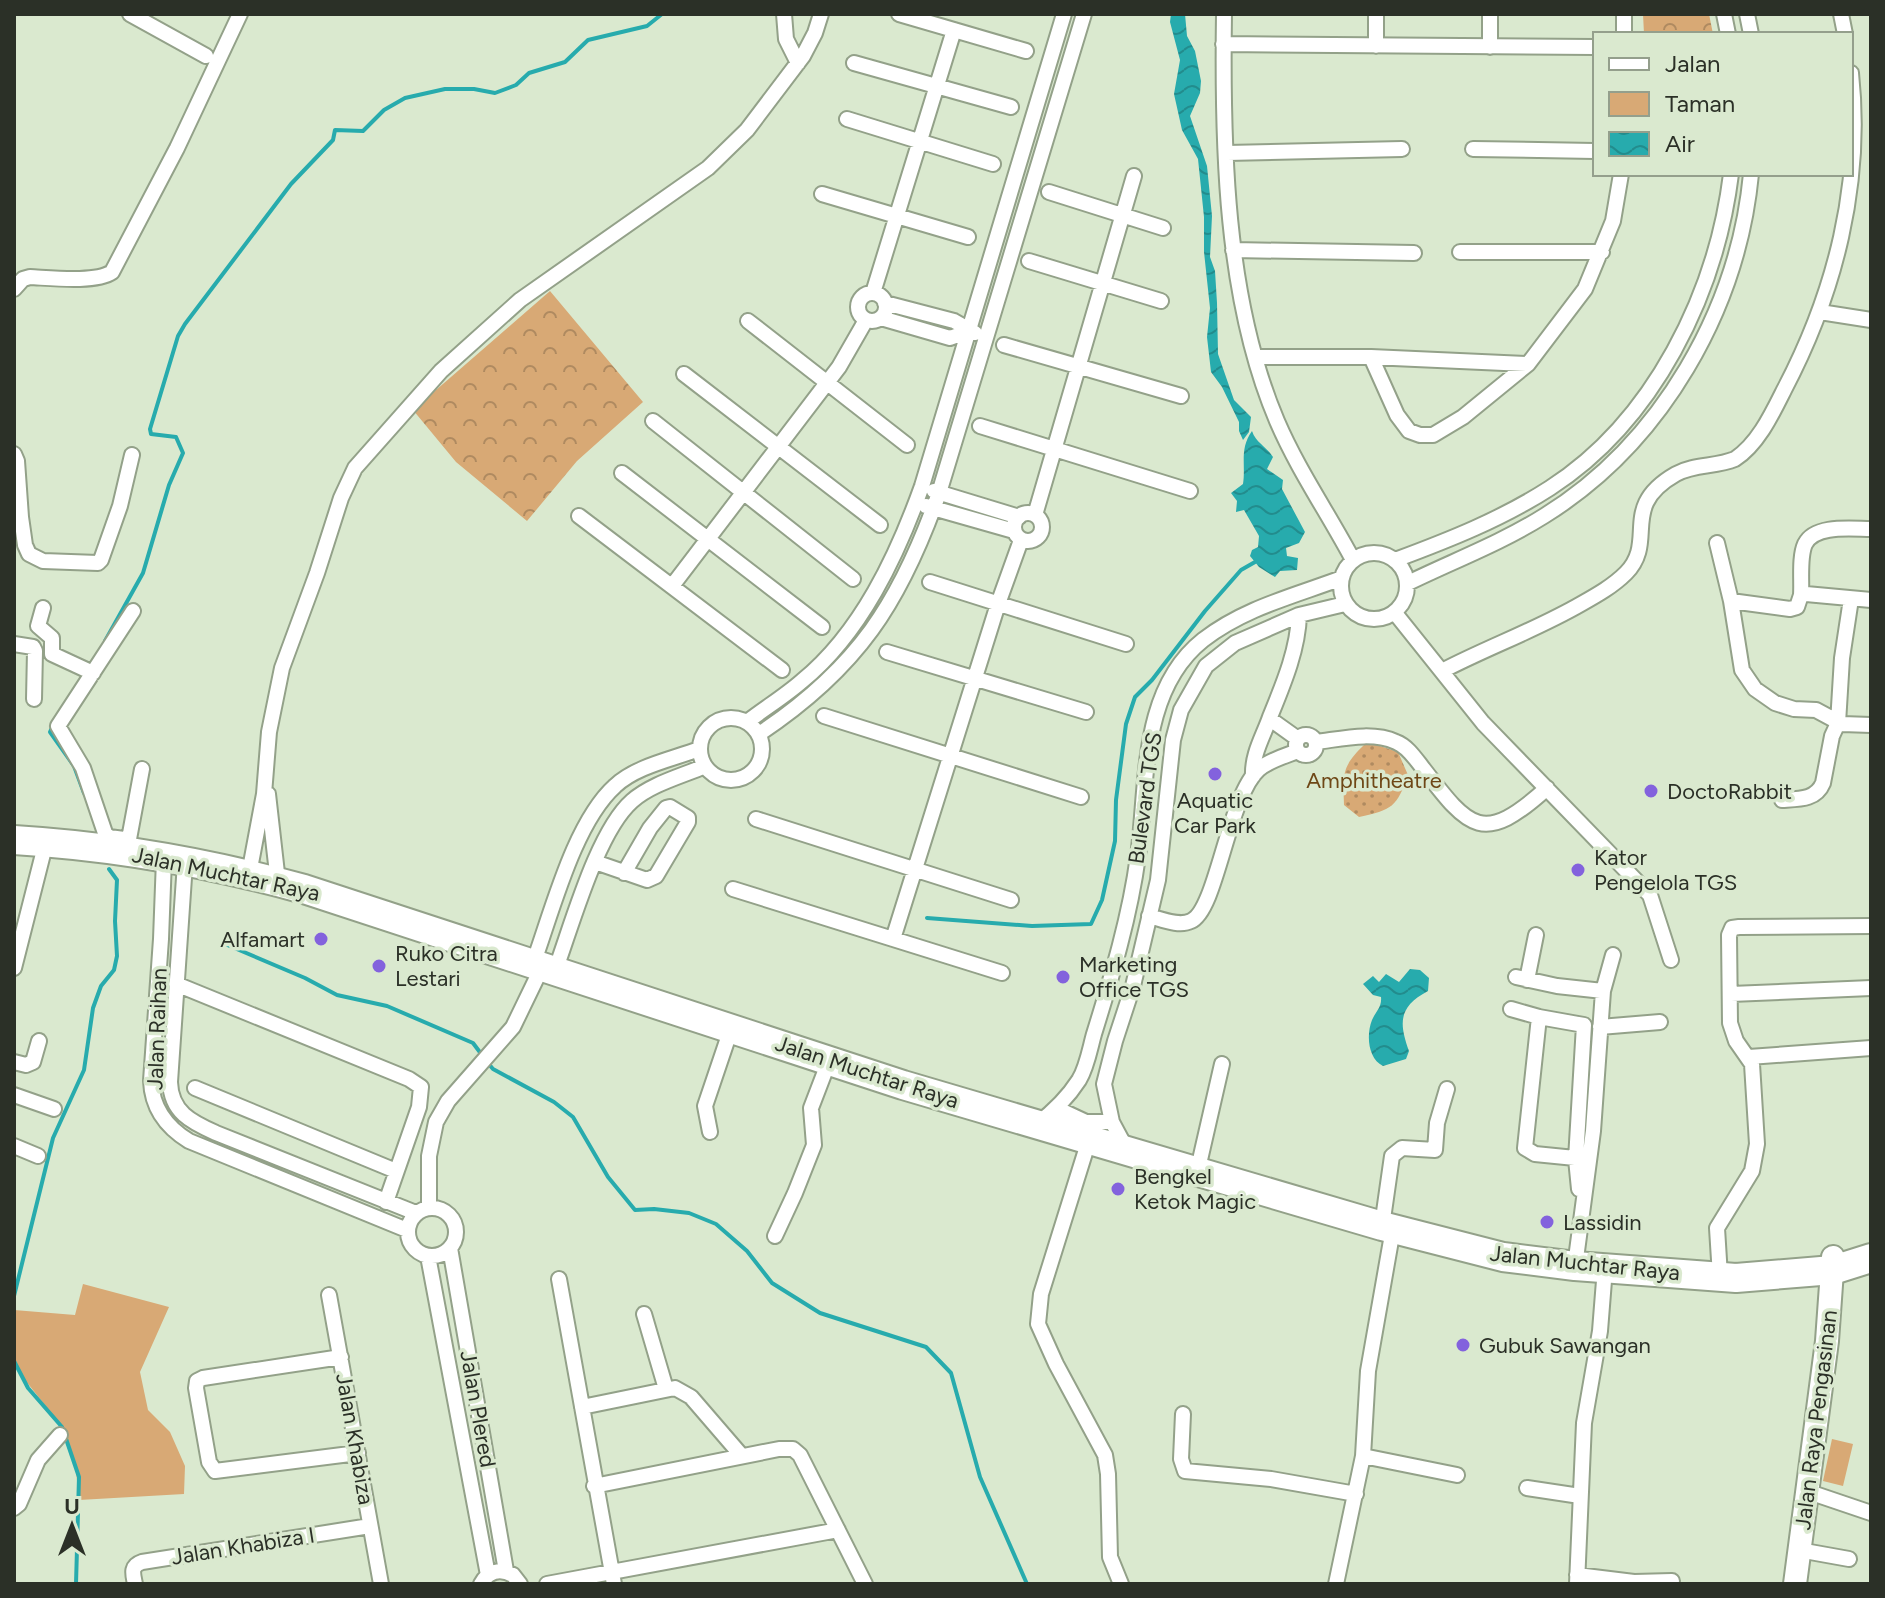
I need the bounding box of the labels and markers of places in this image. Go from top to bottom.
marker: Aquatic Car Park [1206,765,1224,783]
place label: DoctoRabbit [1667,778,1792,805]
marker: DoctoRabbit [1642,782,1660,800]
place label: Aquatic Car Park [1174,787,1256,839]
place label: Kator Pengelola TGS [1594,844,1737,896]
marker: Kator Pengelola TGS [1569,861,1587,879]
place label: Alfamart [220,926,305,953]
marker: Alfamart [312,930,330,948]
place label: Ruko Citra Lestari [395,940,498,992]
place label: Marketing Office TGS [1079,951,1189,1003]
marker: Ruko Citra Lestari [370,957,388,975]
marker: Marketing Office TGS [1054,968,1072,986]
place label: Bengkel Ketok Magic [1134,1163,1256,1215]
marker: Bengkel Ketok Magic [1109,1180,1127,1198]
place label: Lassidin [1563,1209,1642,1236]
marker: Lassidin [1538,1213,1556,1231]
place label: Gubuk Sawangan [1479,1332,1651,1359]
marker: Gubuk Sawangan [1454,1336,1472,1354]

